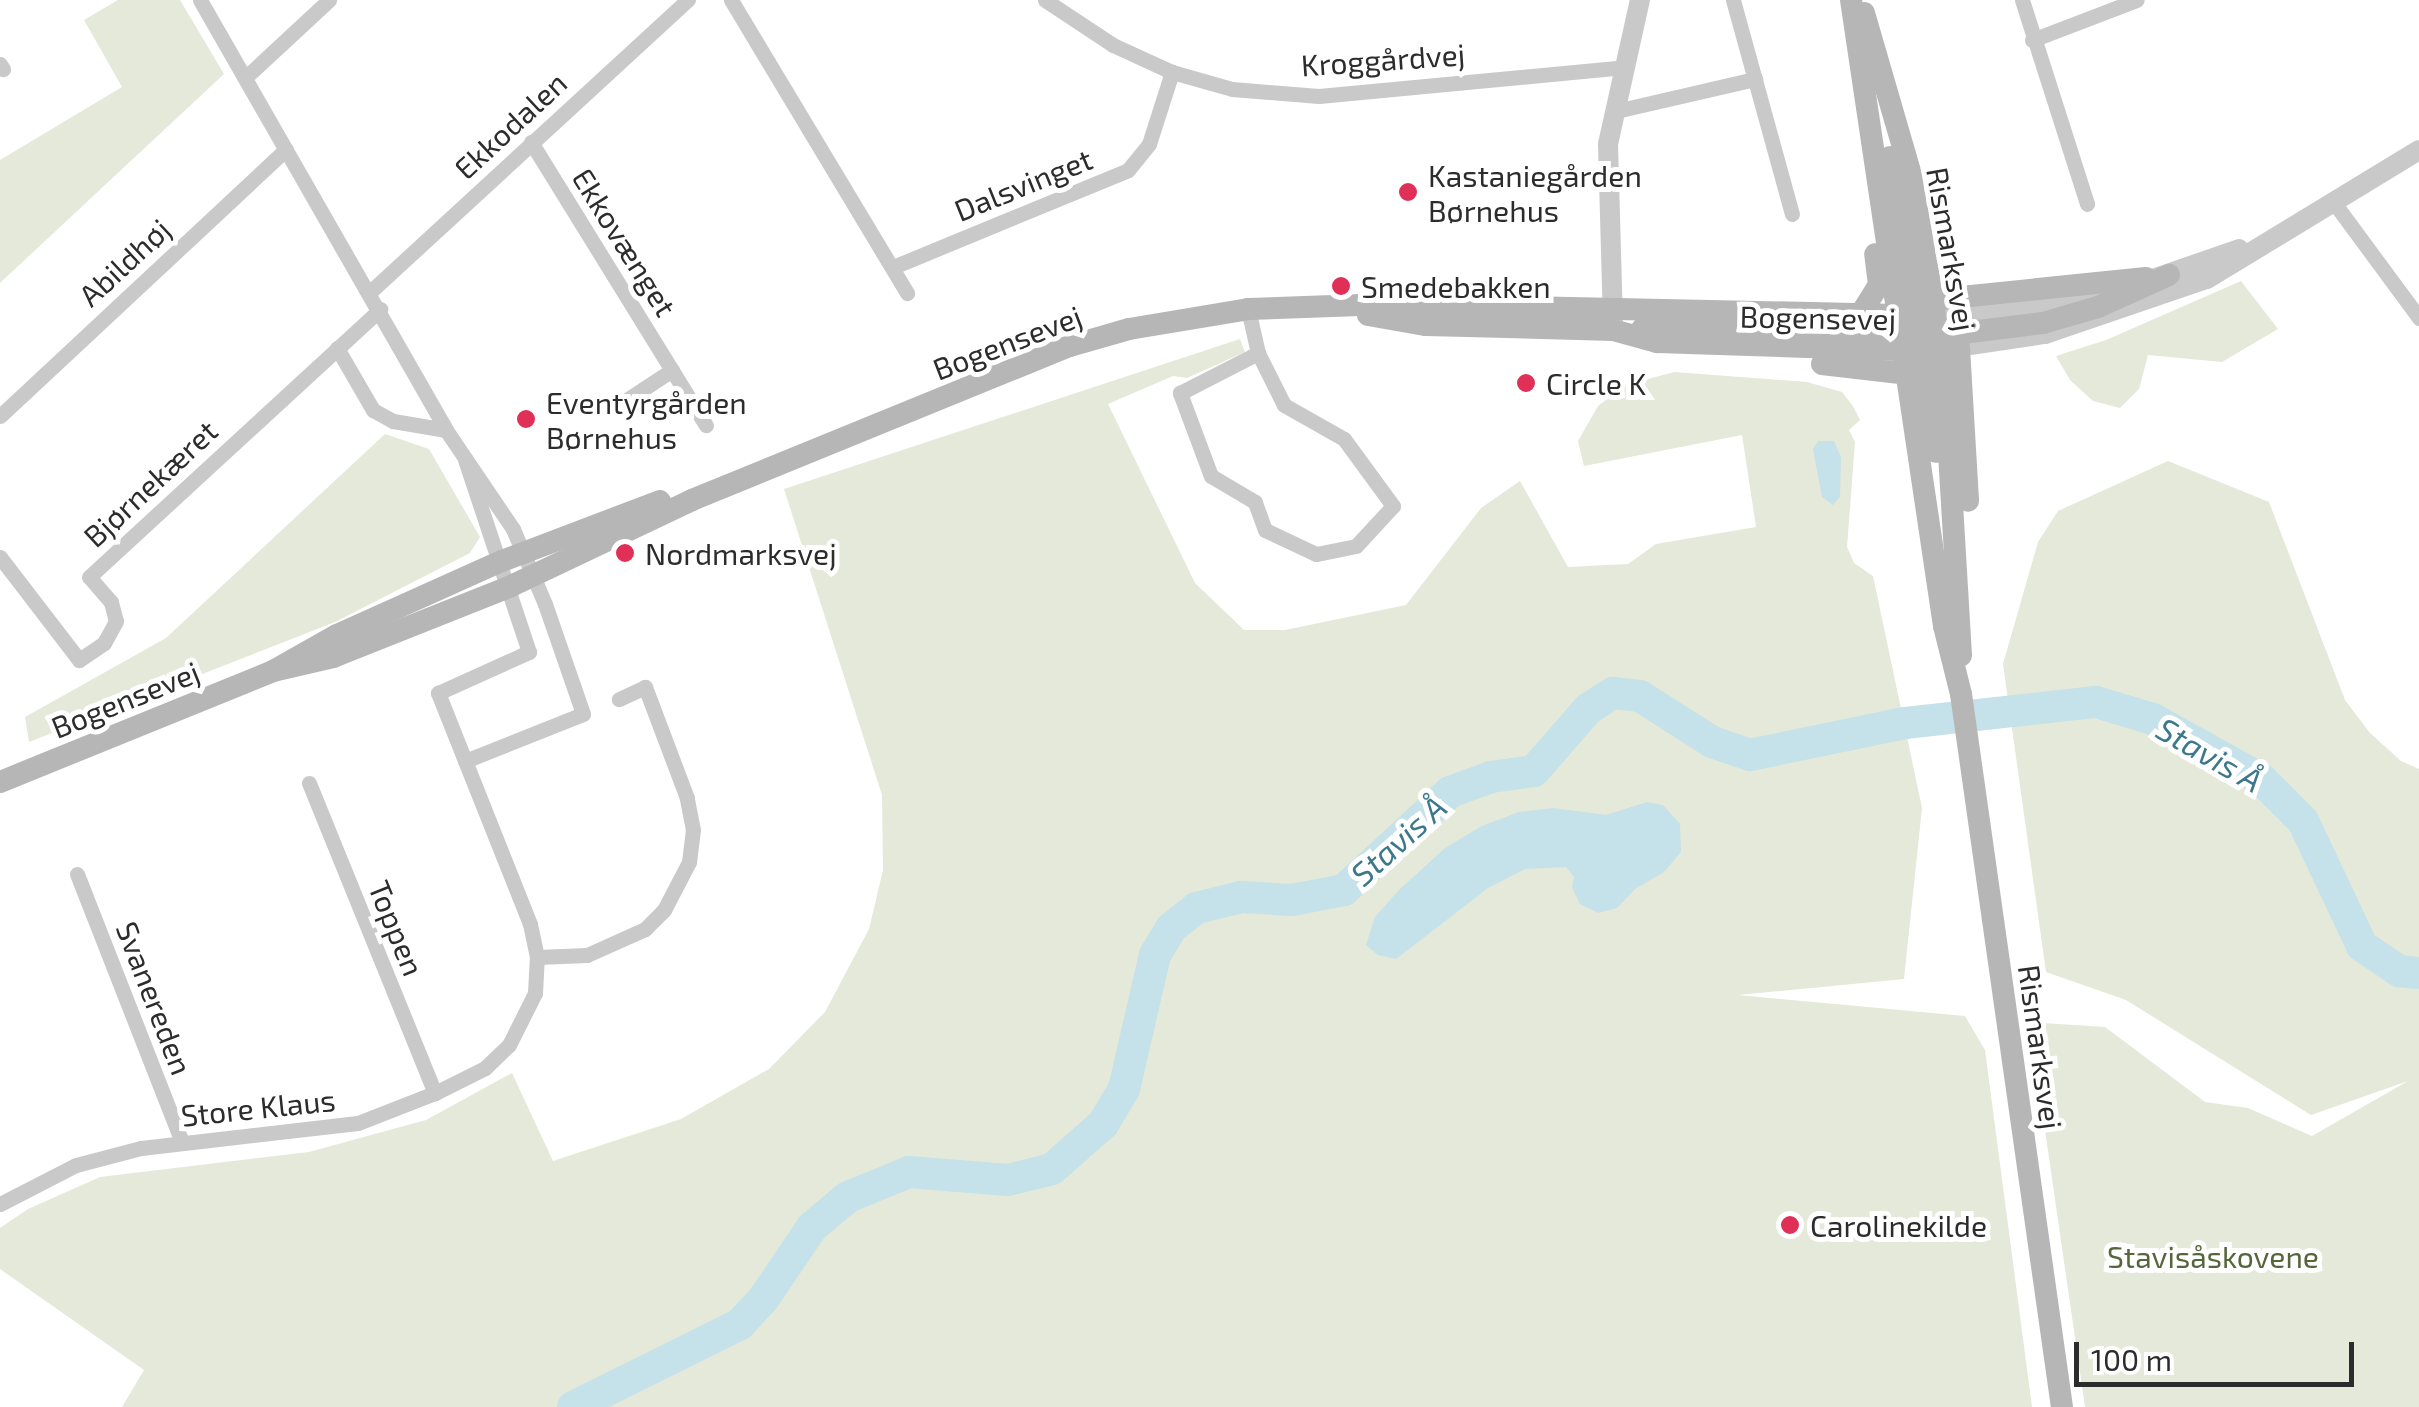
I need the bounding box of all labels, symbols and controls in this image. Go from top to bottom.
street label: Kroggårdvej [1300,35,1466,83]
street label: Ekkodalen [447,64,573,186]
street label: Dalsvinget [949,140,1097,228]
place label: Kastaniegården Børnehus [1428,157,1642,228]
street label: Ekkovænget [565,162,685,322]
street label: Rismarksvej [1920,164,1984,334]
marker: Kastaniegården Børnehus [1397,181,1419,203]
street label: Abildhøj [71,211,177,313]
place label: Smedebakken [1361,268,1551,304]
marker: Smedebakken [1330,275,1352,297]
street label: Bogensevej [928,297,1086,387]
street label: Bogensevej [1740,298,1896,336]
place label: Circle K [1546,365,1646,401]
marker: Circle K [1515,372,1537,394]
place label: Eventyrgården Børnehus [546,384,747,454]
marker: Eventyrgården Børnehus [515,408,537,430]
street label: Bjørnekæret [76,412,224,554]
place label: Nordmarksvej [645,535,837,571]
marker: Nordmarksvej [614,542,636,564]
street label: Bogensevej [46,653,204,745]
water label: Stavis Å [2150,708,2270,800]
water label: Stavis Å [1342,787,1454,893]
street label: Toppen [362,875,432,981]
street label: Svanereden [109,916,201,1080]
street label: Rismarksvej [2012,962,2070,1132]
street label: Store Klaus [179,1081,337,1133]
place label: Carolinekilde [1810,1207,1987,1243]
marker: Carolinekilde [1779,1214,1801,1236]
park label: Stavisåskovene [2107,1238,2319,1274]
scale bar [2079,1322,2359,1384]
text: 100 m [2091,1341,2172,1377]

